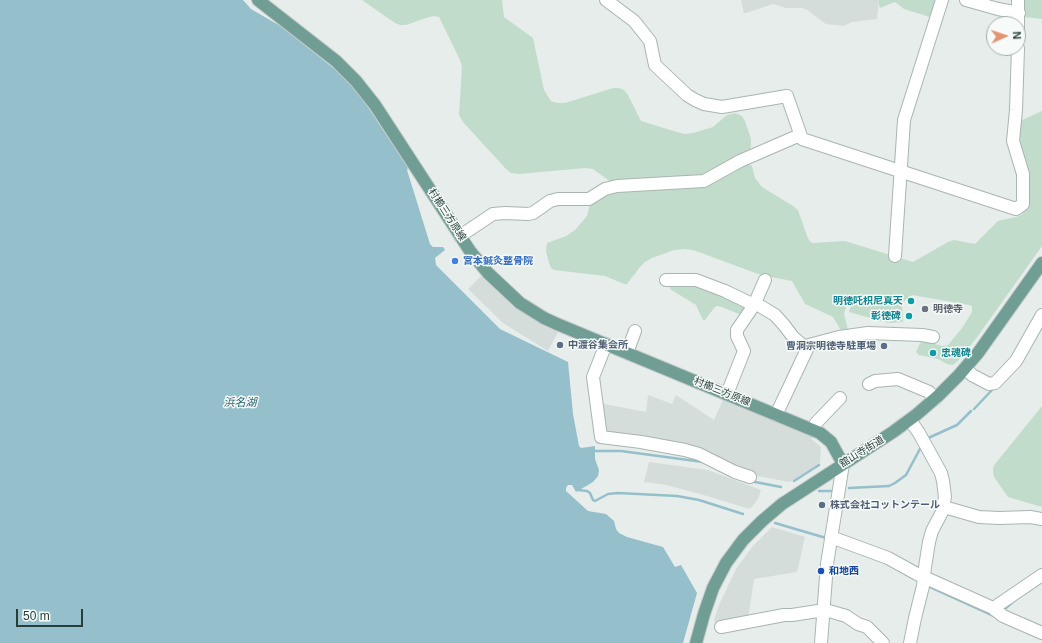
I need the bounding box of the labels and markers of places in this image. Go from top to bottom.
place label: 宮本鍼灸整骨院 [463,255,533,267]
marker: 宮本鍼灸整骨院 [450,256,460,266]
place label: 明徳吒枳尼真天 [833,295,903,307]
marker: 明徳吒枳尼真天 [906,296,916,306]
place label: 明徳寺 [933,303,963,315]
marker: 明徳寺 [920,304,930,314]
place label: 彰徳碑 [871,310,901,322]
marker: 彰徳碑 [904,311,914,321]
place label: 中渡谷集会所 [568,339,628,351]
marker: 中渡谷集会所 [555,340,565,350]
place label: 曹洞宗明徳寺駐車場 [786,340,876,352]
marker: 曹洞宗明徳寺駐車場 [879,341,889,351]
place label: 忠魂碑 [941,347,971,359]
marker: 忠魂碑 [928,348,938,358]
place label: 株式会社コットンテール [830,499,940,511]
marker: 株式会社コットンテール [817,500,827,510]
place label: 和地西 [829,565,859,577]
marker: 和地西 [816,566,826,576]

